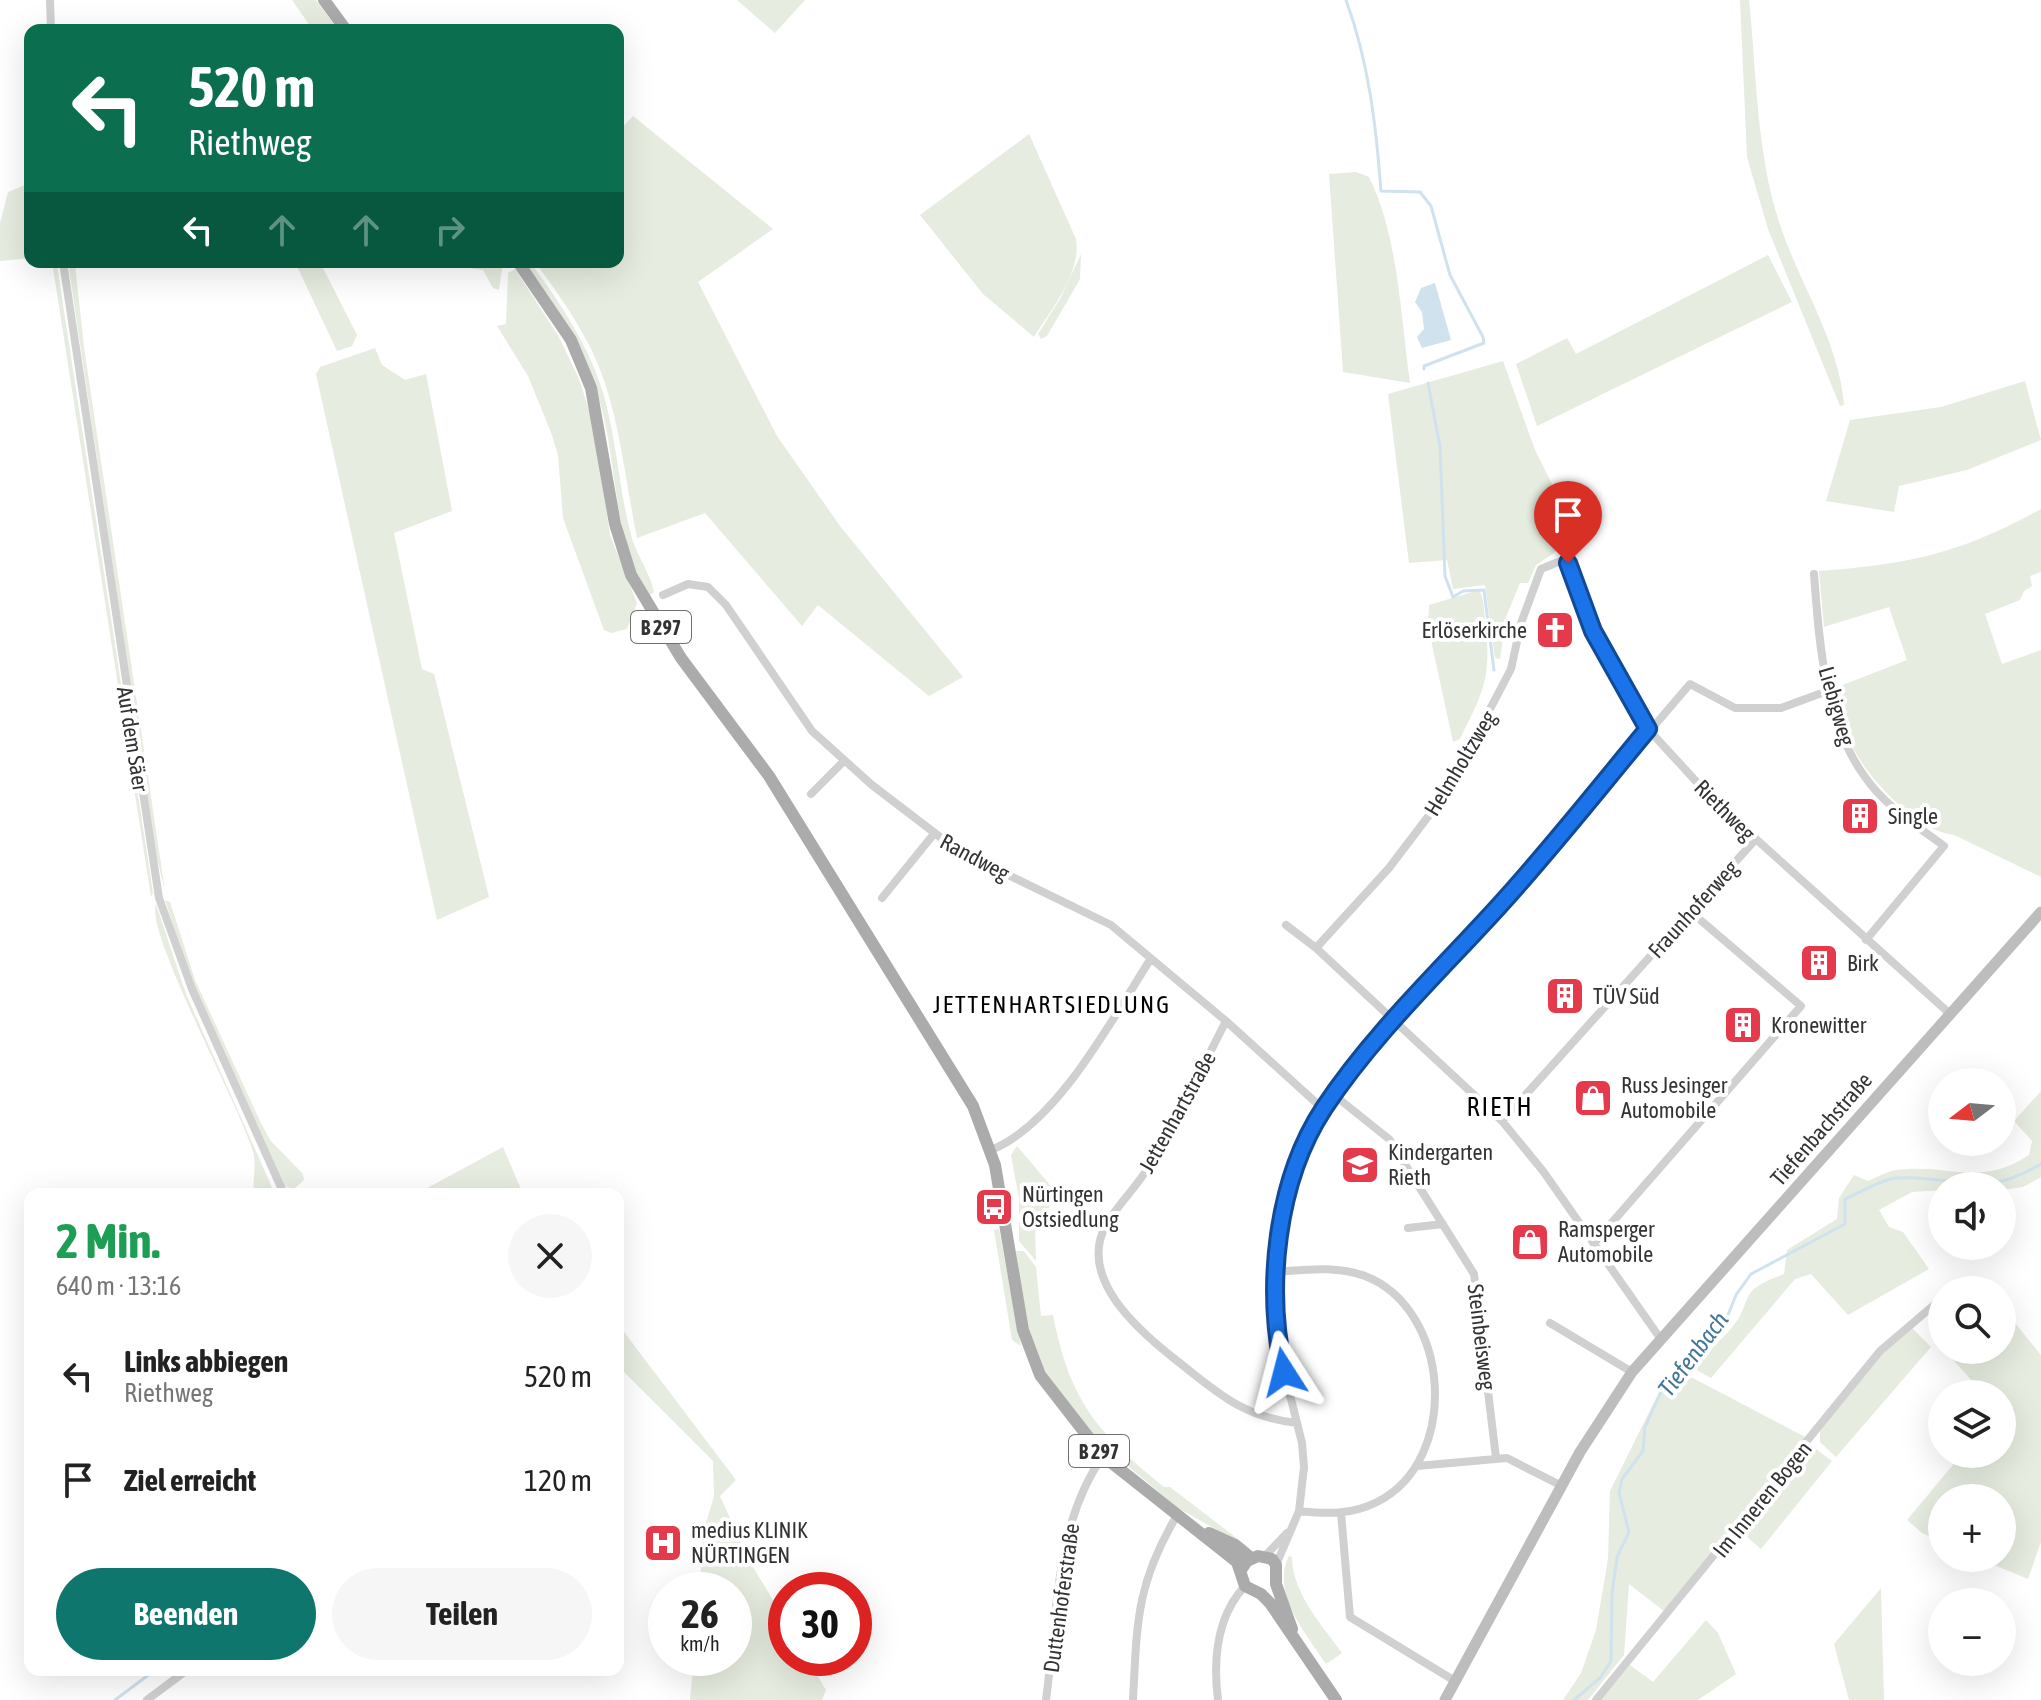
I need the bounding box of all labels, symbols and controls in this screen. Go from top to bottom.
text: 520 m [188,55,315,119]
icon: left [56,56,160,160]
text: Riethweg [188,121,311,163]
icon: left [176,208,220,252]
icon: ahead [260,208,304,252]
icon: ahead [344,208,388,252]
icon: right [428,208,472,252]
pin [1534,481,1602,563]
icon: arrive [1546,493,1590,537]
church icon: Erlöserkirche [1534,609,1576,651]
road number: B 297 [631,611,691,643]
place label: Erlöserkirche [1422,617,1527,643]
street label: Liebigweg [1813,664,1861,749]
street label: Auf dem Säer [112,685,154,794]
street label: Helmholtzweg [1418,705,1502,820]
street label: Riethweg [1689,774,1761,846]
building icon: Single [1839,795,1881,837]
place label: Single [1888,803,1938,829]
street label: Randweg [936,828,1015,886]
street label: Fraunhoferweg [1643,855,1744,963]
building icon: Birk [1798,942,1840,984]
place label: Birk [1847,950,1879,976]
building icon: TÜV Süd [1544,975,1586,1017]
place label: TÜV Süd [1593,983,1660,1009]
district label: JETTENHARTSIEDLUNG [933,991,1171,1018]
building icon: Kronewitter [1722,1004,1764,1046]
place label: Kronewitter [1771,1012,1867,1038]
street label: Jettenhartstraße [1133,1047,1221,1177]
street label: Tiefenbachstraße [1765,1067,1877,1191]
north arrow [1928,1068,2016,1156]
map controls [1928,1068,2016,1676]
place label: Russ Jesinger Automobile [1621,1072,1728,1123]
shop icon: Russ Jesinger Automobile [1572,1077,1614,1119]
district label: RIETH [1466,1092,1534,1122]
place label: Kindergarten Rieth [1388,1139,1493,1190]
school or university icon: Kindergarten Rieth [1339,1144,1381,1186]
button: sound [1928,1172,2016,1260]
place label: Nürtingen Ostsiedlung [1022,1181,1119,1232]
bus stop icon: Nürtingen Ostsiedlung [973,1186,1015,1228]
text: 2 Min. [56,1213,160,1268]
button: close [508,1214,592,1298]
place label: Ramsperger Automobile [1558,1216,1655,1267]
shop icon: Ramsperger Automobile [1509,1221,1551,1263]
text: 640 m · 13:16 [56,1271,181,1301]
button: search [1928,1276,2016,1364]
street label: Steinbeisweg [1463,1282,1501,1392]
water label: Tiefenbach [1653,1306,1734,1402]
position arrow [1242,1330,1326,1414]
text: Links abbiegen [124,1344,288,1378]
icon: left [56,1354,100,1398]
text: 520 m [524,1359,592,1393]
text: Riethweg [124,1378,213,1408]
button: layers [1928,1380,2016,1468]
road number: B 297 [1069,1435,1129,1467]
street label: Im Inneren Bogen [1707,1436,1817,1562]
icon: arrive [56,1458,100,1502]
text: Ziel erreicht [124,1463,256,1497]
text: 120 m [524,1463,592,1497]
button: + [1928,1484,2016,1572]
place label: medius KLINIK NÜRTINGEN [691,1517,808,1568]
hospital icon: medius KLINIK NÜRTINGEN [642,1522,684,1564]
street label: Duttenhoferstraße [1038,1522,1084,1674]
button: Beenden [56,1568,316,1660]
button: Teilen [332,1568,592,1660]
speed limit sign: 30 [768,1572,872,1676]
button: − [1928,1588,2016,1676]
text: 26 [681,1591,719,1636]
text: km/h [680,1632,720,1655]

